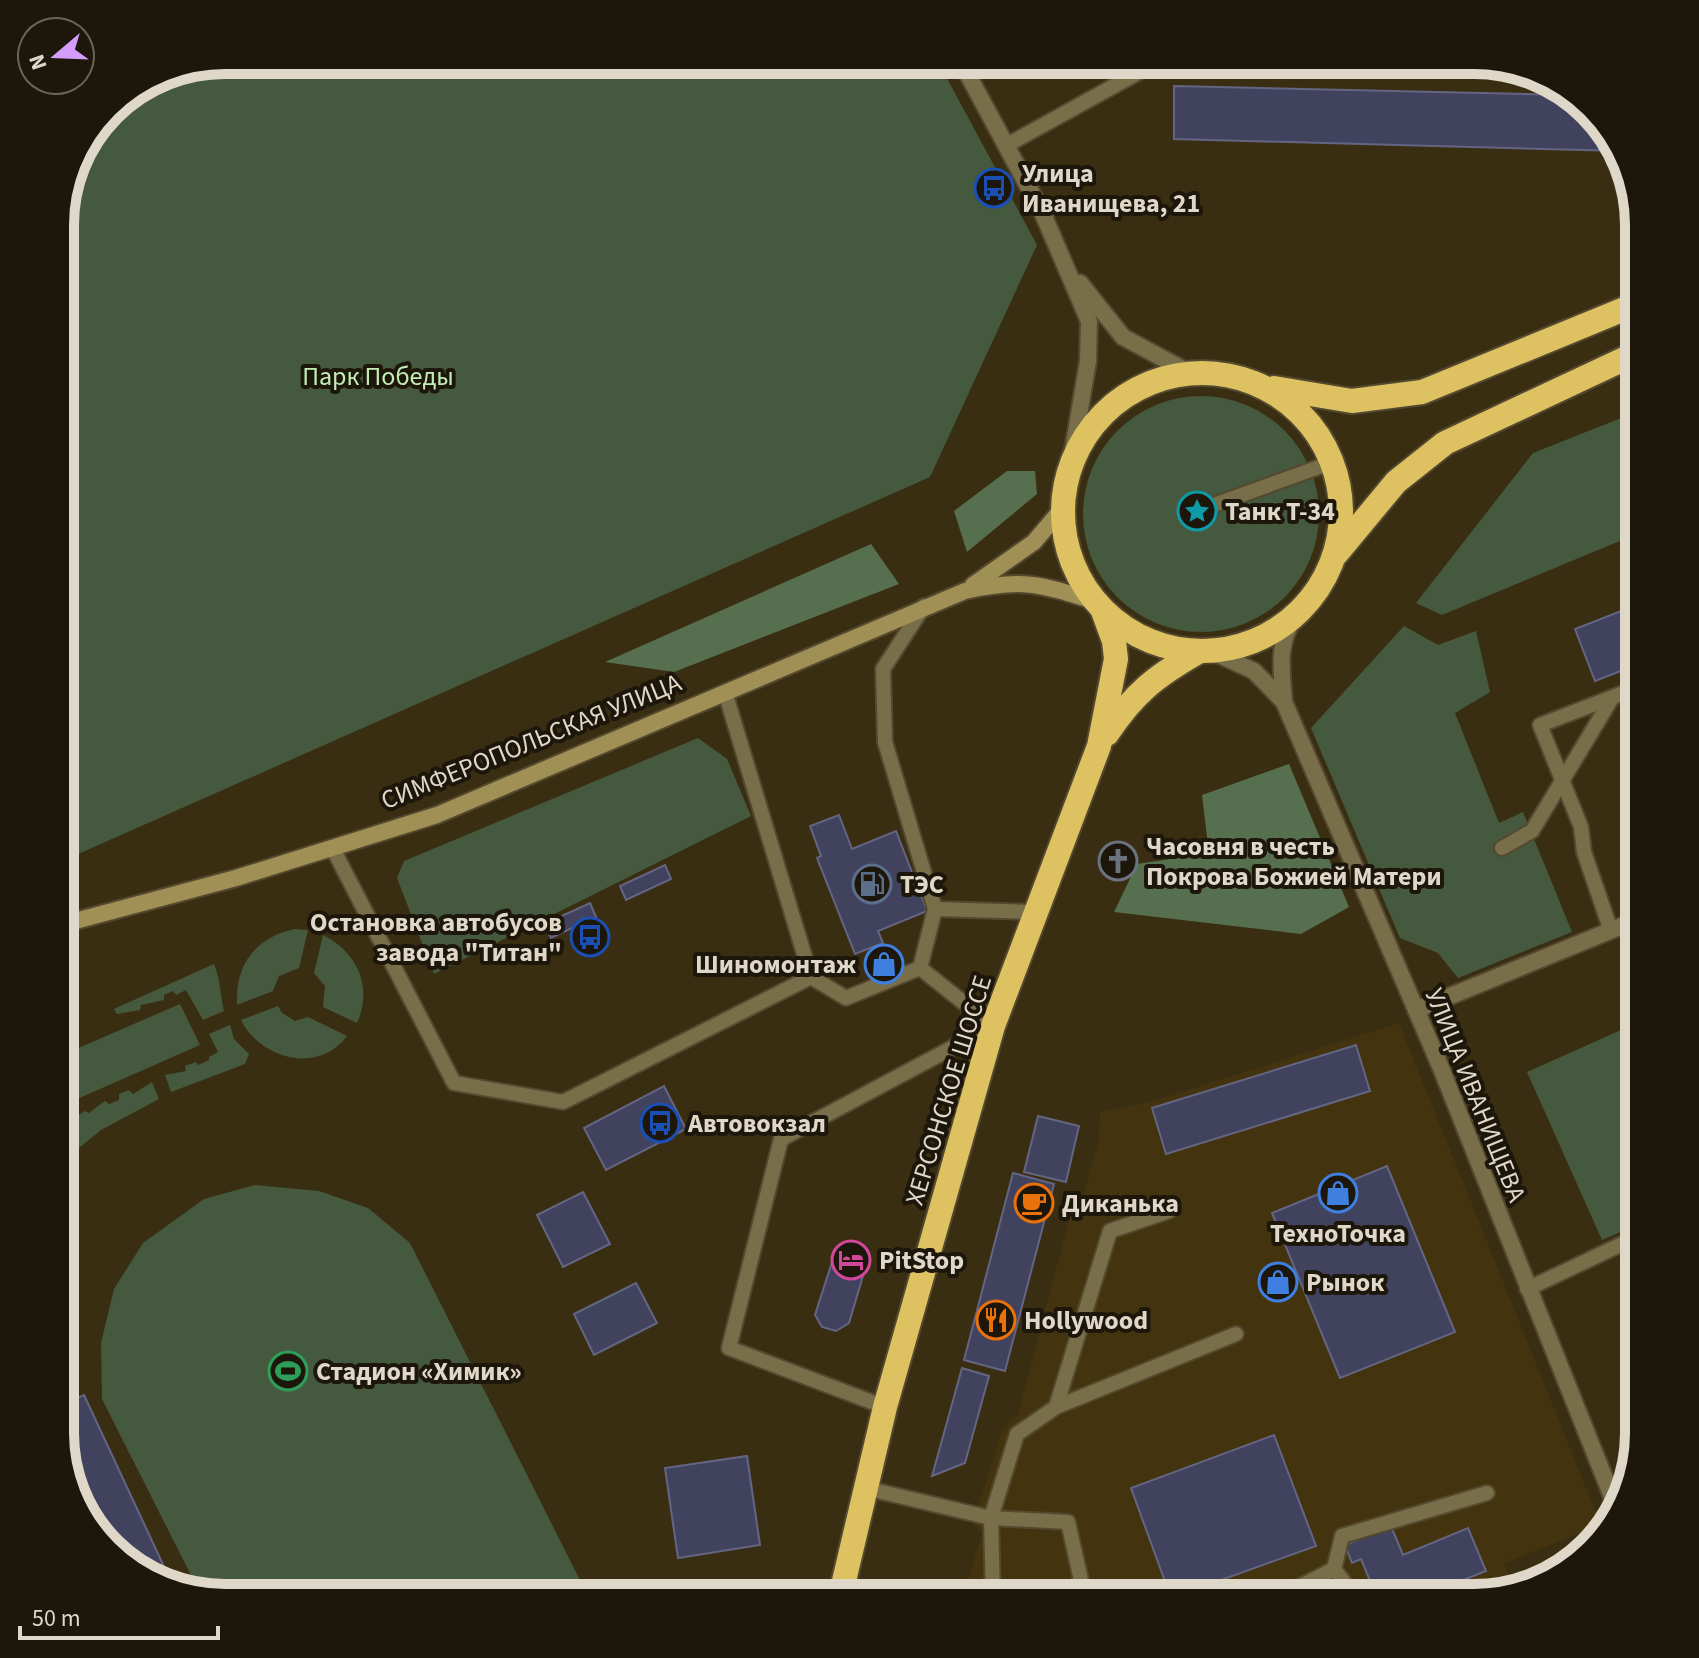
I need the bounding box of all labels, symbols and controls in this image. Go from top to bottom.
north arrow [16,16,96,96]
text: N [21,50,56,74]
place label: Улица Иванищева, 21 [1022,155,1200,222]
bus stop icon: Улица Иванищева, 21 [973,167,1015,209]
park label: Парк Победы [302,358,454,395]
place icon: Танк Т-34 [1176,490,1218,532]
place label: Танк Т-34 [1225,493,1335,530]
street label: СИМФЕРОПОЛЬСКАЯ УЛИЦА [375,664,688,819]
place label: Часовня в честь Покрова Божией Матери [1146,828,1442,895]
church icon: Часовня в честь Покрова Божией Матери [1097,840,1139,882]
fuel station icon: ТЭС [851,863,893,905]
place label: ТЭС [900,866,944,903]
place label: Остановка автобусов завода "Титан" [310,904,562,971]
bus stop icon: Остановка автобусов завода "Титан" [569,916,611,958]
shop icon: Шиномонтаж [863,943,905,985]
place label: Шиномонтаж [695,946,856,983]
street label: ХЕРСОНСКОЕ ШОССЕ [896,971,1001,1210]
street label: УЛИЦА ИВАНИЩЕВА [1416,983,1536,1208]
bus stop icon: Автовокзал [639,1102,681,1144]
place label: Автовокзал [687,1105,826,1142]
shop icon: ТехноТочка [1317,1172,1359,1214]
cafe icon: Диканька [1013,1182,1055,1224]
place label: Диканька [1062,1185,1179,1222]
place label: ТехноТочка [1270,1215,1406,1252]
hotel icon: PitStop [830,1239,872,1281]
place label: PitStop [879,1242,964,1279]
shop icon: Рынок [1257,1261,1299,1303]
place label: Рынок [1306,1264,1385,1301]
restaurant icon: Hollywood [975,1299,1017,1341]
place label: Hollywood [1024,1302,1148,1339]
sports icon: Стадион «Химик» [267,1350,309,1392]
place label: Стадион «Химик» [316,1353,522,1390]
scale bar [20,1590,218,1640]
text: 50 m [32,1601,81,1636]

